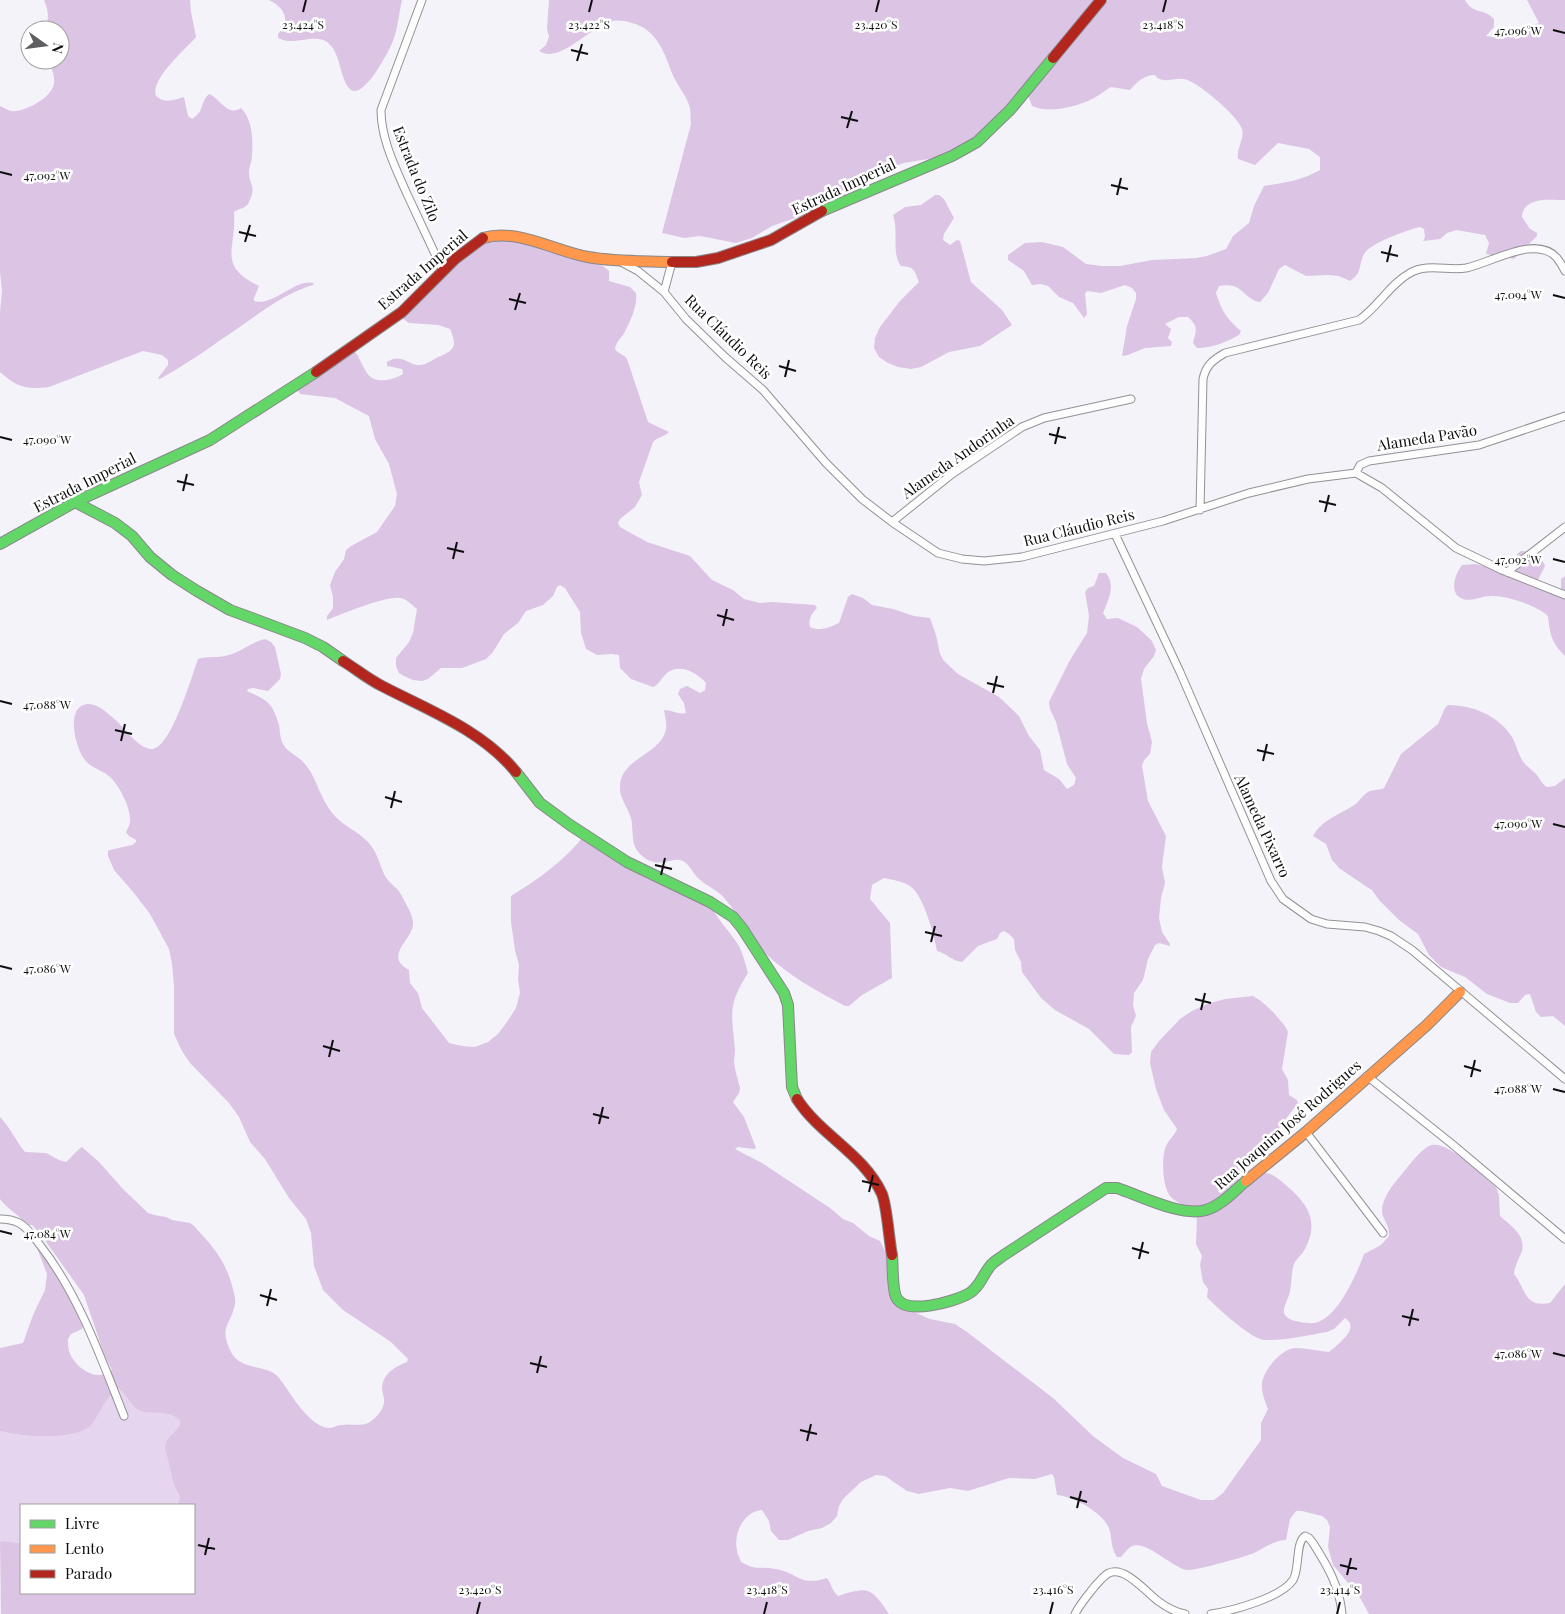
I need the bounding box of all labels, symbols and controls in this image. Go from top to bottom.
text: 23.424°S [282,16,324,32]
text: 23.422°S [568,16,610,32]
text: 23.420°S [854,16,898,32]
text: 23.418°S [1142,16,1184,32]
north arrow [20,20,70,70]
text: 47.096°W [1494,22,1542,38]
text: N [48,41,69,55]
street label: Estrada do Zilo [389,123,445,224]
street label: Estrada Imperial [788,153,899,219]
text: 47.092°W [24,167,71,183]
street label: Estrada Imperial [373,225,471,314]
text: 47.094°W [1495,286,1542,302]
street label: Rua Cláudio Reis [681,290,777,383]
street label: Alameda Andorinha [896,410,1018,503]
street label: Alameda Pavão [1374,419,1478,455]
text: 47.090°W [23,431,71,447]
street label: Estrada Imperial [30,448,139,517]
street label: Rua Cláudio Reis [1021,504,1136,550]
text: 47.092°W [1495,551,1542,567]
text: 47.088°W [23,696,71,712]
street label: Alameda Pixarro [1230,770,1296,880]
text: 47.090°W [1494,815,1542,831]
text: 47.086°W [23,960,71,976]
street label: Rua Joaquim José Rodrigues [1210,1055,1365,1193]
text: 47.088°W [1494,1080,1542,1096]
text: 47.084°W [23,1225,71,1241]
text: 47.086°W [1494,1345,1542,1361]
legend [20,1504,195,1594]
text: Livre [65,1513,100,1533]
text: Lento [65,1538,104,1558]
text: Parado [65,1563,112,1583]
text: 23.420°S [458,1581,502,1597]
text: 23.418°S [746,1581,788,1597]
text: 23.416°S [1032,1581,1074,1597]
text: 23.414°S [1320,1581,1360,1597]

